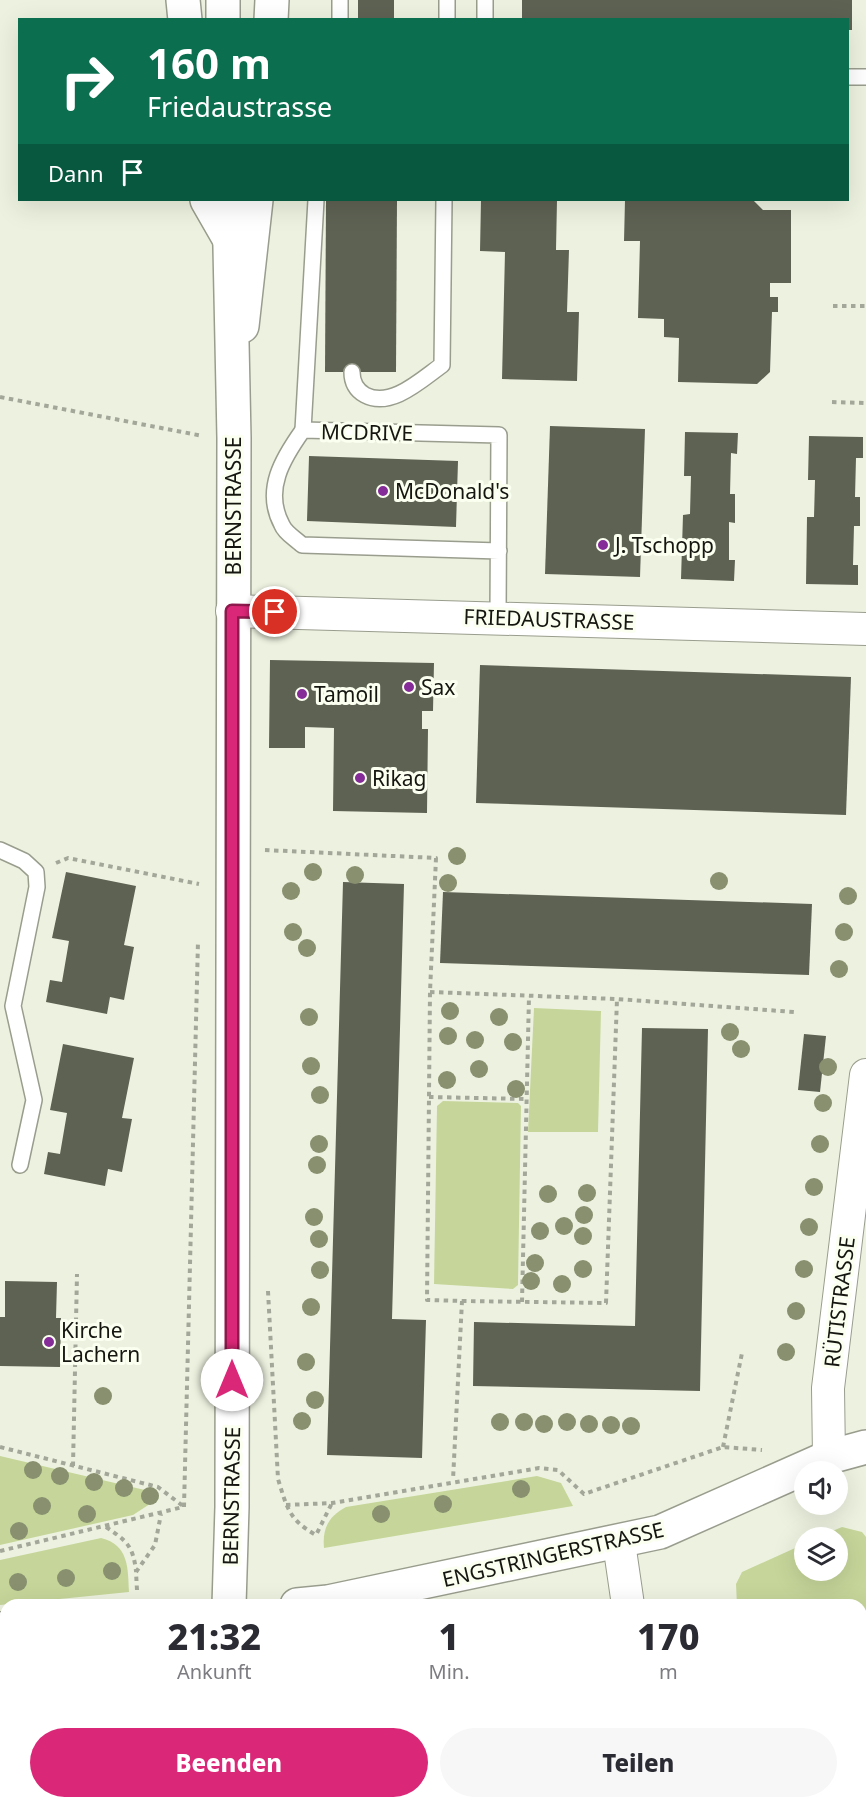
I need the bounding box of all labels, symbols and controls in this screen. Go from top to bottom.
text: 160 m [147,34,271,91]
icon: right [48,42,126,120]
text: Friedaustrasse [147,88,332,125]
icon: arrive [116,156,149,189]
text: Dann [48,158,104,188]
street label: MCDRIVE [321,417,413,447]
street label: BERNSTRASSE [219,437,247,575]
place label: McDonald's [395,477,509,505]
marker: McDonald's [376,484,390,498]
place label: J. Tschopp [613,531,714,559]
marker: J. Tschopp [596,538,610,552]
pin [249,586,300,637]
icon: arrive [258,595,291,628]
street label: FRIEDAUSTRASSE [463,602,635,636]
place label: Sax [421,673,455,701]
place label: Tamoil [314,680,379,708]
marker: Sax [402,680,416,694]
marker: Tamoil [295,687,309,701]
place label: Rikag [372,764,426,792]
marker: Rikag [353,771,367,785]
street label: RÜTISTRASSE [817,1235,861,1369]
place label: Kirche Lachern [61,1316,140,1368]
marker: Kirche Lachern [42,1335,56,1349]
position arrow [200,1348,264,1412]
street label: BERNSTRASSE [216,1426,246,1566]
map controls [794,1461,848,1581]
button: sound [794,1461,848,1515]
street label: ENGSTRINGERSTRASSE [439,1515,667,1593]
button: layers [794,1527,848,1581]
text: 21:32 [168,1612,261,1661]
text: 1 [439,1612,459,1661]
text: 170 [637,1612,699,1661]
text: Ankunft [177,1658,252,1685]
text: Min. [429,1658,470,1685]
text: m [659,1658,678,1685]
button: Beenden [30,1728,428,1797]
button: Teilen [440,1728,837,1797]

